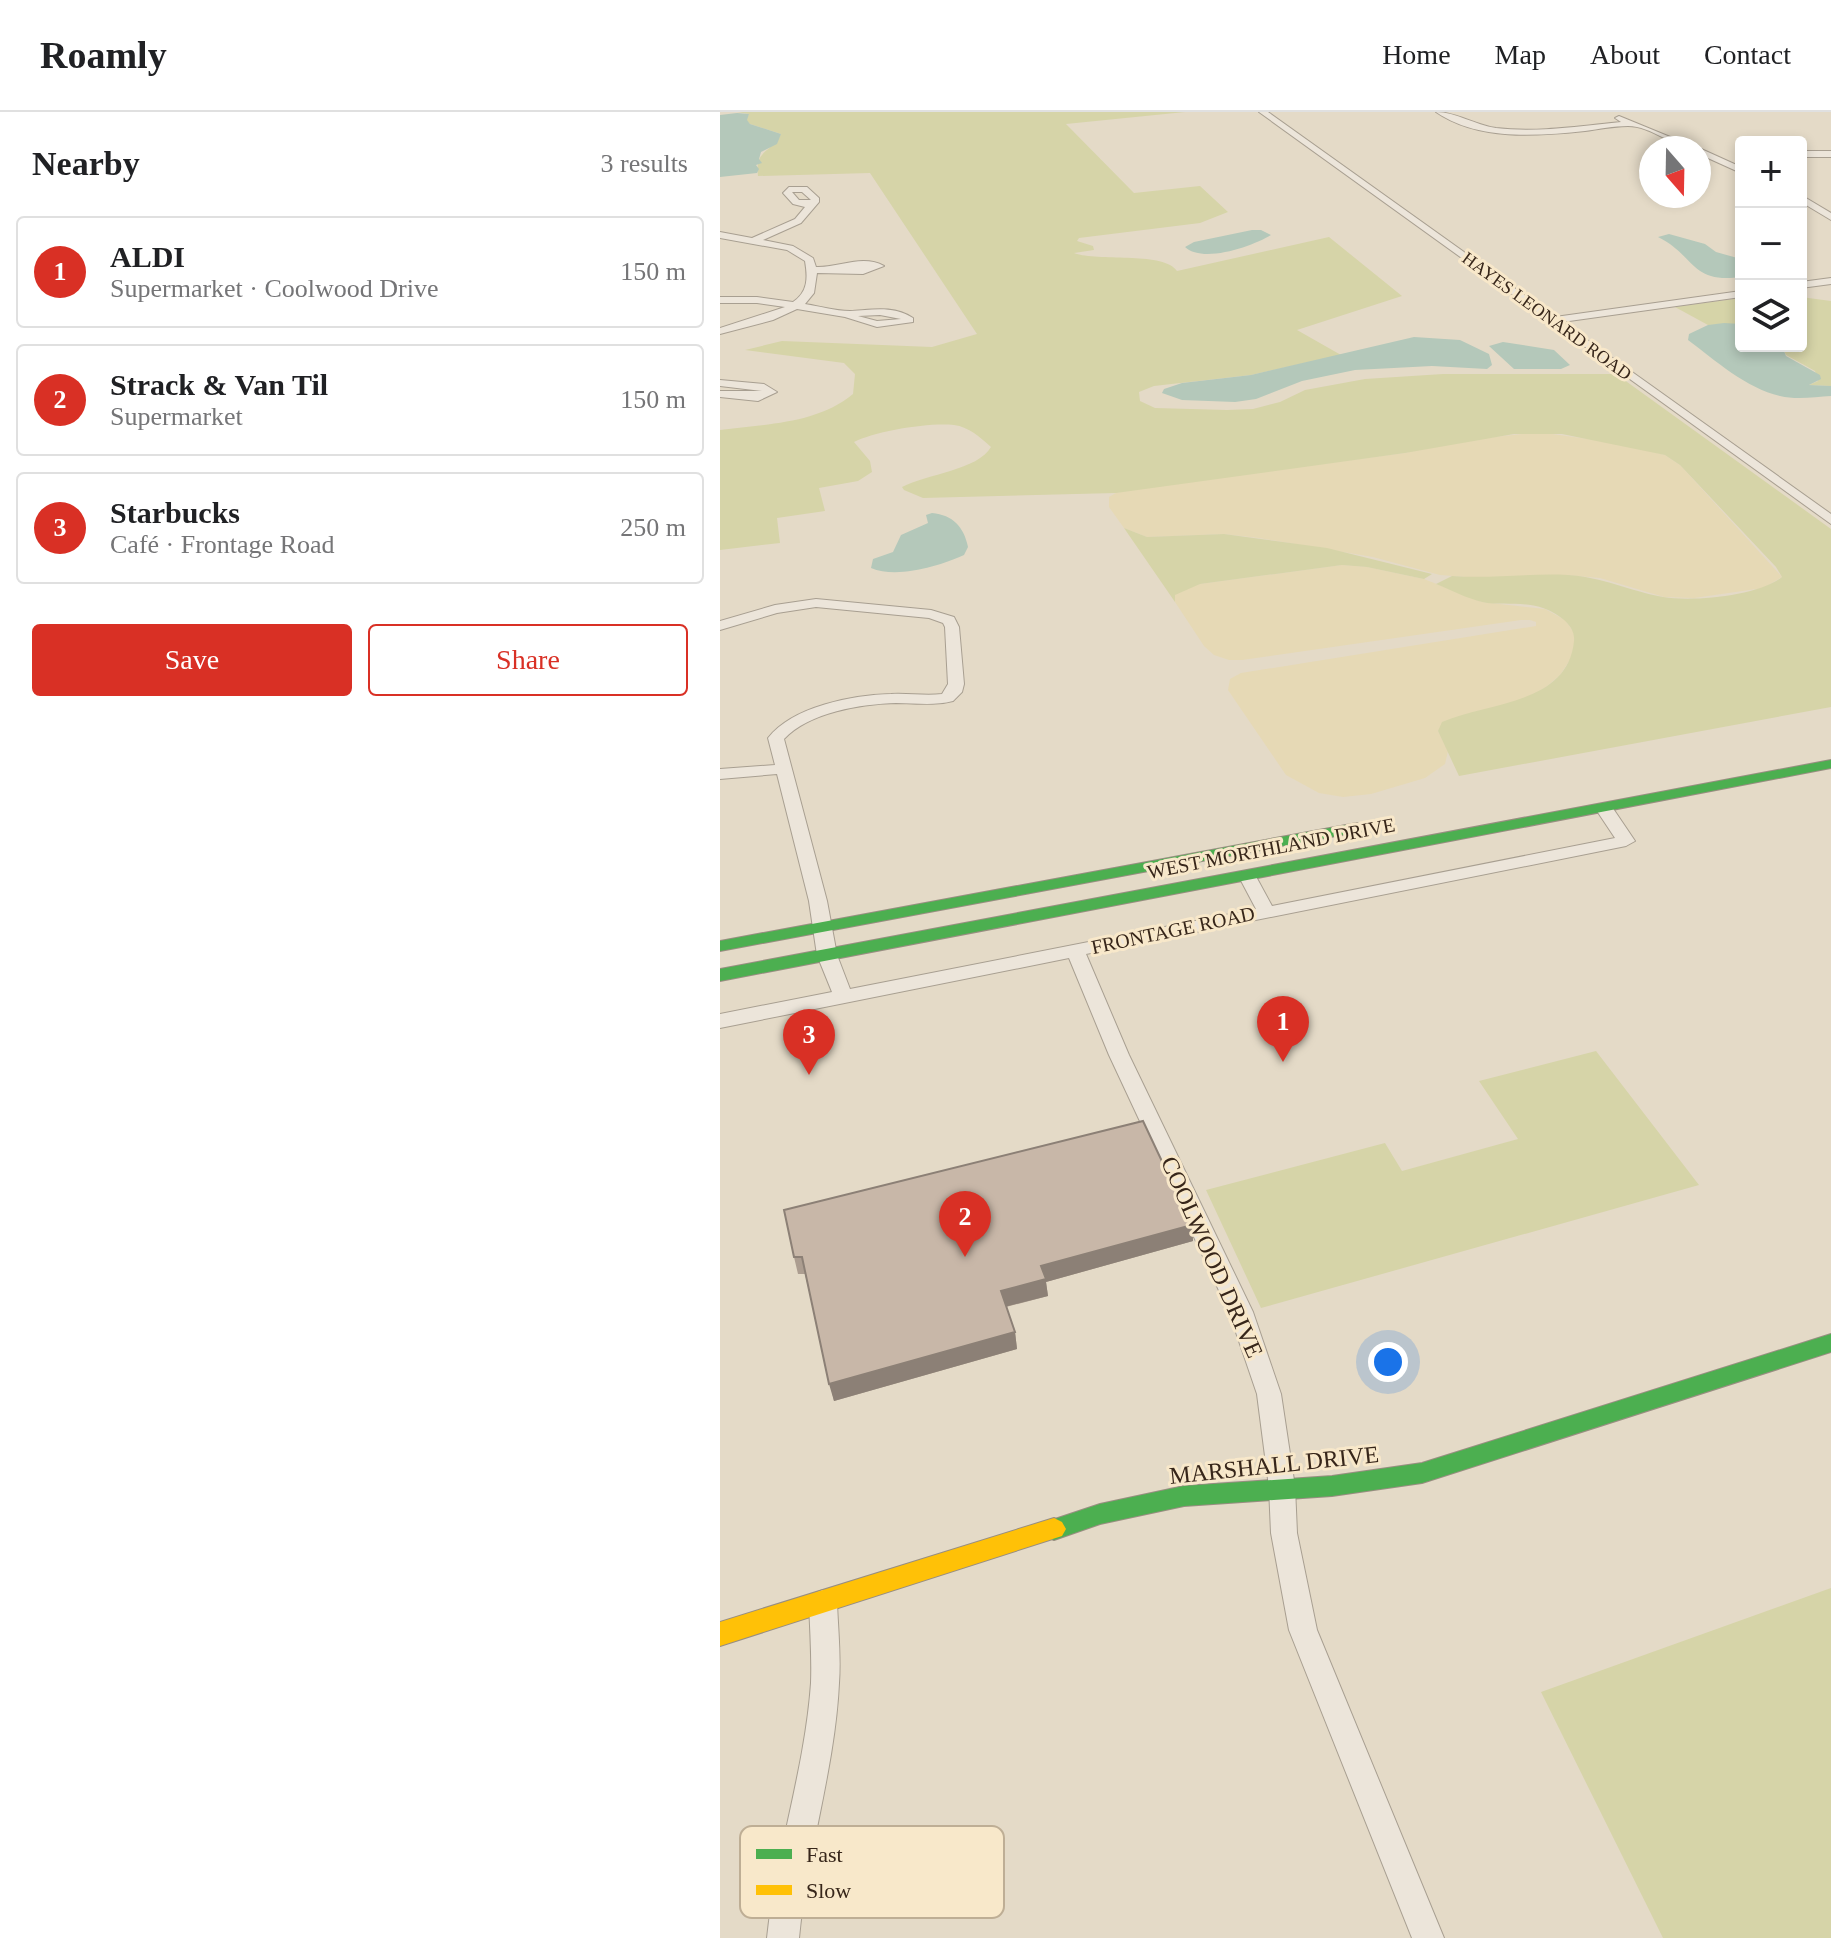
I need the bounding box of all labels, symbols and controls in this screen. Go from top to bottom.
text: Roamly [40,34,167,76]
text: Home [1382,39,1451,70]
text: Map [1495,39,1546,70]
text: About [1590,39,1660,70]
text: Contact [1704,39,1791,70]
north arrow [1639,136,1711,208]
map controls [1735,136,1807,352]
button: + [1735,136,1807,208]
text: Nearby [32,145,140,182]
text: 3 results [601,149,688,178]
button: − [1735,208,1807,280]
text: ALDI [110,240,185,273]
street label: HAYES LEONARD ROAD [1458,248,1636,384]
text: 1 [54,257,67,286]
text: 150 m [620,257,686,286]
text: Supermarket · Coolwood Drive [110,274,439,303]
button: layers [1735,280,1807,352]
text: Strack & Van Til [110,368,328,401]
text: 2 [54,385,67,414]
text: 150 m [620,385,686,414]
text: Supermarket [110,402,243,431]
text: Starbucks [110,496,240,529]
text: 3 [54,513,67,542]
text: 250 m [620,513,686,542]
text: Café · Frontage Road [110,530,335,559]
button: Save [32,624,352,696]
button: Share [368,624,688,696]
street label: WEST MORTHLAND DRIVE [1145,813,1397,883]
street label: FRONTAGE ROAD [1089,902,1257,958]
pin: 1 [1257,996,1309,1062]
pin: 3 [783,1009,835,1075]
street label: COOLWOOD DRIVE [1156,1152,1268,1362]
pin: 2 [939,1191,991,1257]
your location [1368,1342,1408,1382]
street label: MARSHALL DRIVE [1168,1441,1380,1489]
legend [740,1826,1004,1918]
text: Fast [806,1842,843,1867]
text: Slow [806,1878,851,1903]

